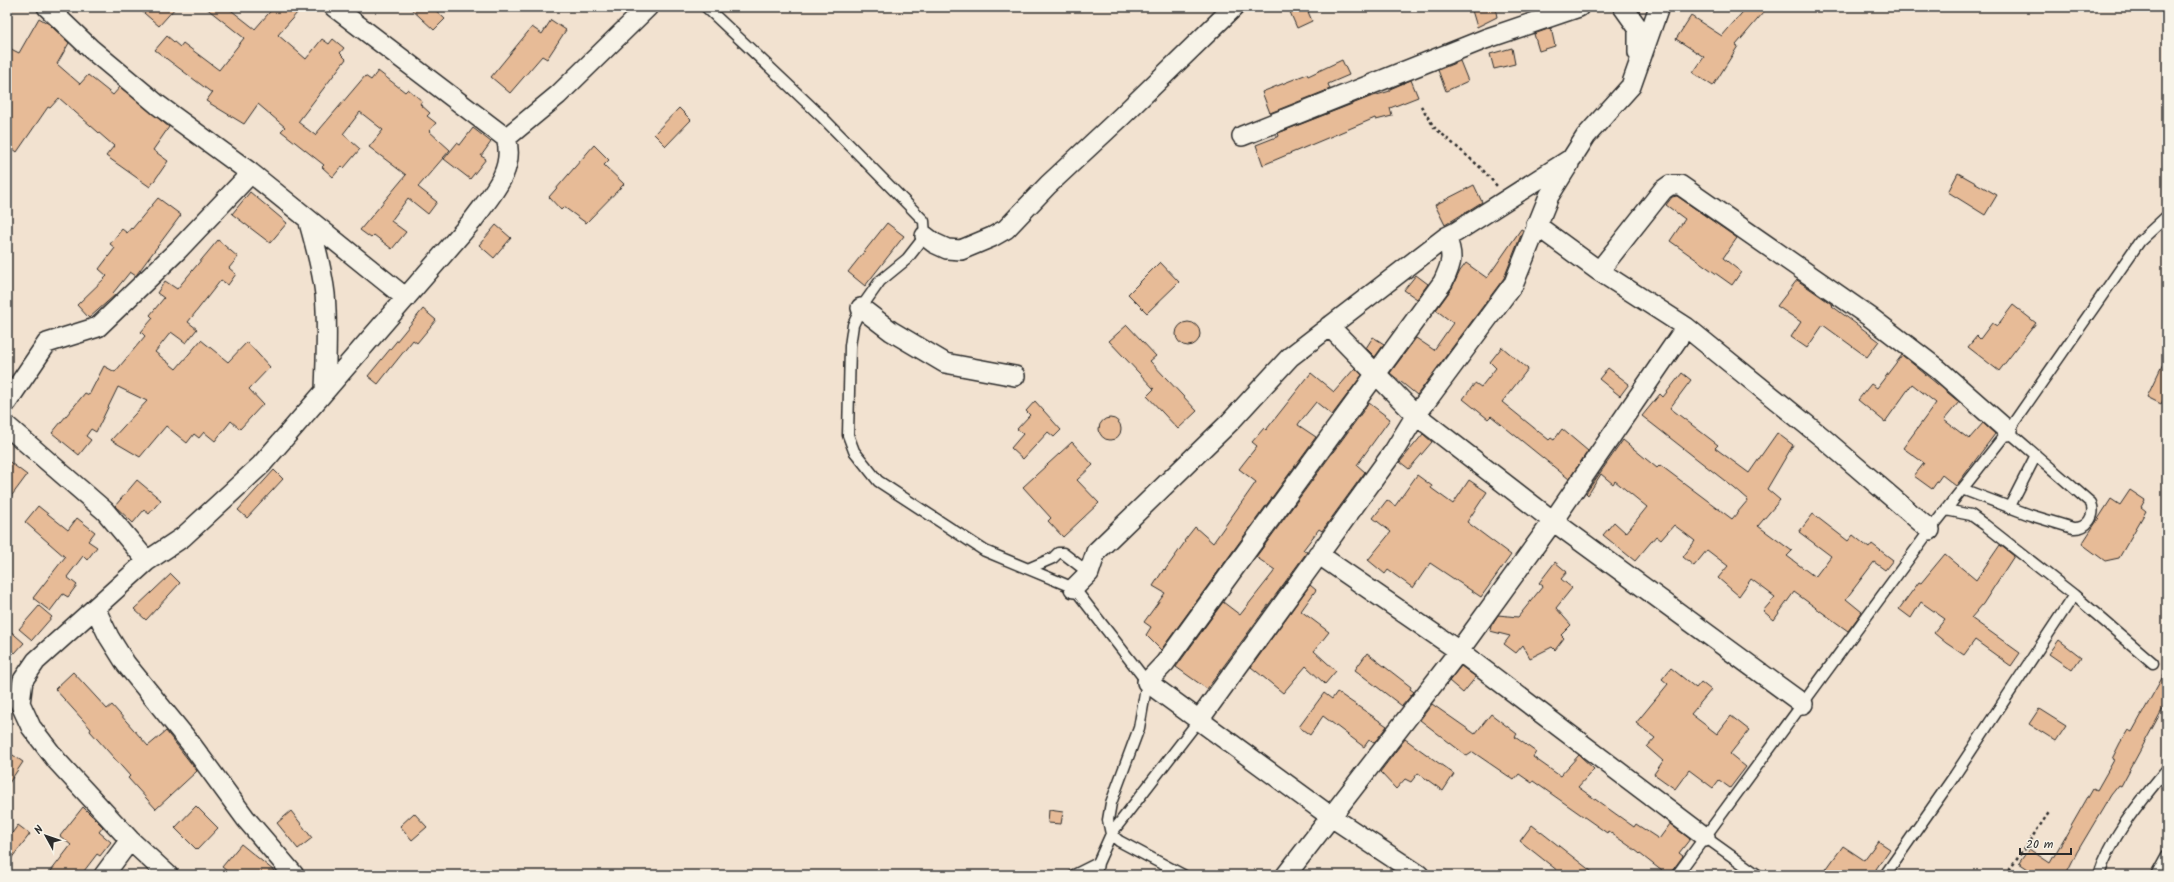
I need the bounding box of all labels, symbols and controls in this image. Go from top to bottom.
north arrow [26,816,66,856]
text: N [30,822,48,839]
scale bar [2020,830,2071,856]
text: 20 m [2026,835,2054,854]

